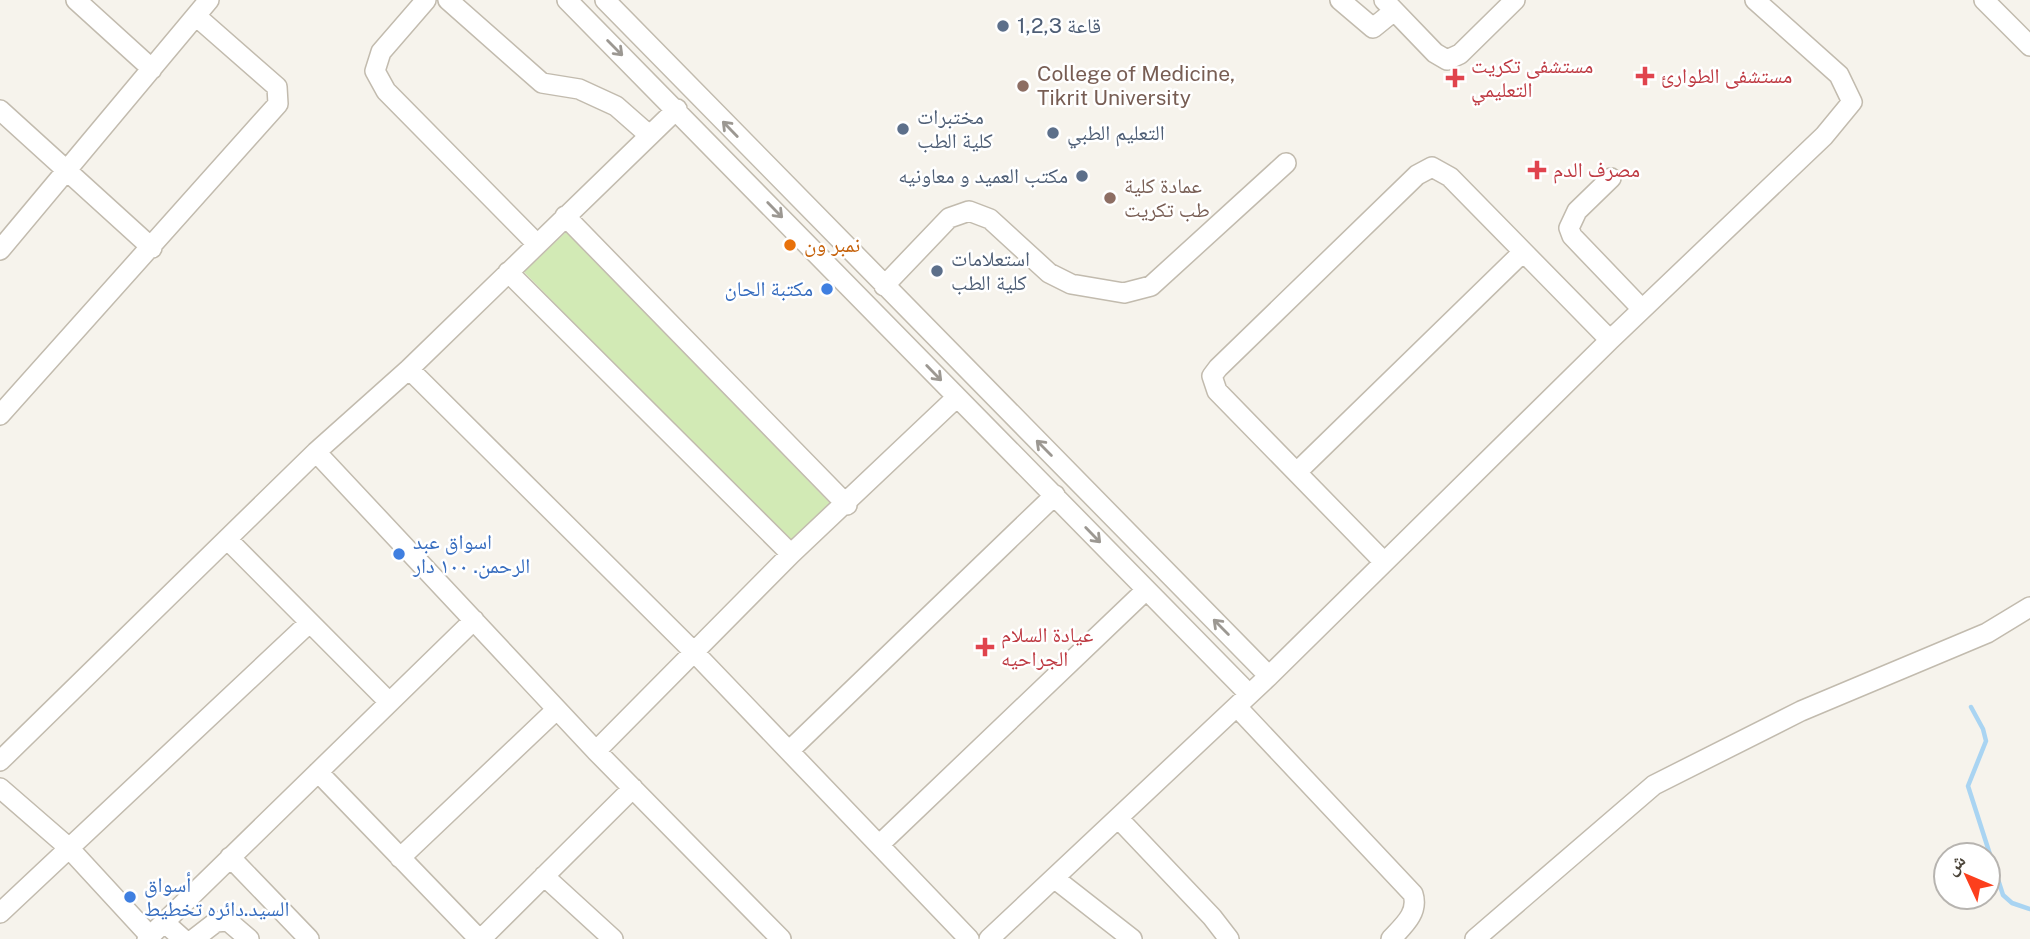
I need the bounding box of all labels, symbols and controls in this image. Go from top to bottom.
place label: قاعة 1,2,3 [1017,13,1101,38]
marker: قاعة 1,2,3 [995,18,1011,34]
one-way arrow [607,39,624,56]
place label: مستشفى تكريت التعليمي [1471,53,1593,106]
place label: College of Medicine, Tikrit University [1037,61,1235,110]
place label: مستشفى الطوارئ [1661,63,1792,89]
marker: مستشفى الطوارئ [1635,66,1655,86]
marker: مستشفى تكريت التعليمي [1445,68,1465,88]
marker: College of Medicine, Tikrit University [1015,78,1031,94]
place label: مختبرات كلية الطب [917,104,993,153]
one-way arrow [722,120,739,137]
place label: التعليم الطبي [1067,120,1165,149]
marker: مختبرات كلية الطب [895,121,911,137]
marker: التعليم الطبي [1045,125,1061,141]
place label: مصرف الدم [1553,157,1640,184]
marker: مصرف الدم [1527,160,1547,180]
place label: مكتب العميد و معاونيه [898,163,1068,188]
marker: مكتب العميد و معاونيه [1074,168,1090,184]
place label: عمادة كلية طب تكريت [1124,173,1210,222]
marker: عمادة كلية طب تكريت [1102,190,1118,206]
one-way arrow [767,201,784,218]
place label: نمبر ون [804,232,860,257]
marker: نمبر ون [782,237,798,253]
place label: استعلامات كلية الطب [951,246,1030,295]
marker: استعلامات كلية الطب [929,263,945,279]
place label: مكتبة الحان [724,276,813,301]
marker: مكتبة الحان [819,281,835,297]
one-way arrow [925,364,942,381]
one-way arrow [1035,440,1052,457]
one-way arrow [1085,526,1102,543]
place label: اسواق عبد الرحمن. ١٠٠ دار [412,529,530,579]
marker: اسواق عبد الرحمن. ١٠٠ دار [391,546,407,562]
one-way arrow [1213,619,1230,636]
place label: عيادة السلام الجراحيه [1001,622,1094,671]
marker: عيادة السلام الجراحيه [975,637,995,657]
north arrow [1932,841,2002,911]
text: ش [1940,849,1970,880]
place label: أسواق السيد.دائره تخطيط [144,872,289,921]
marker: أسواق السيد.دائره تخطيط [122,889,138,905]

